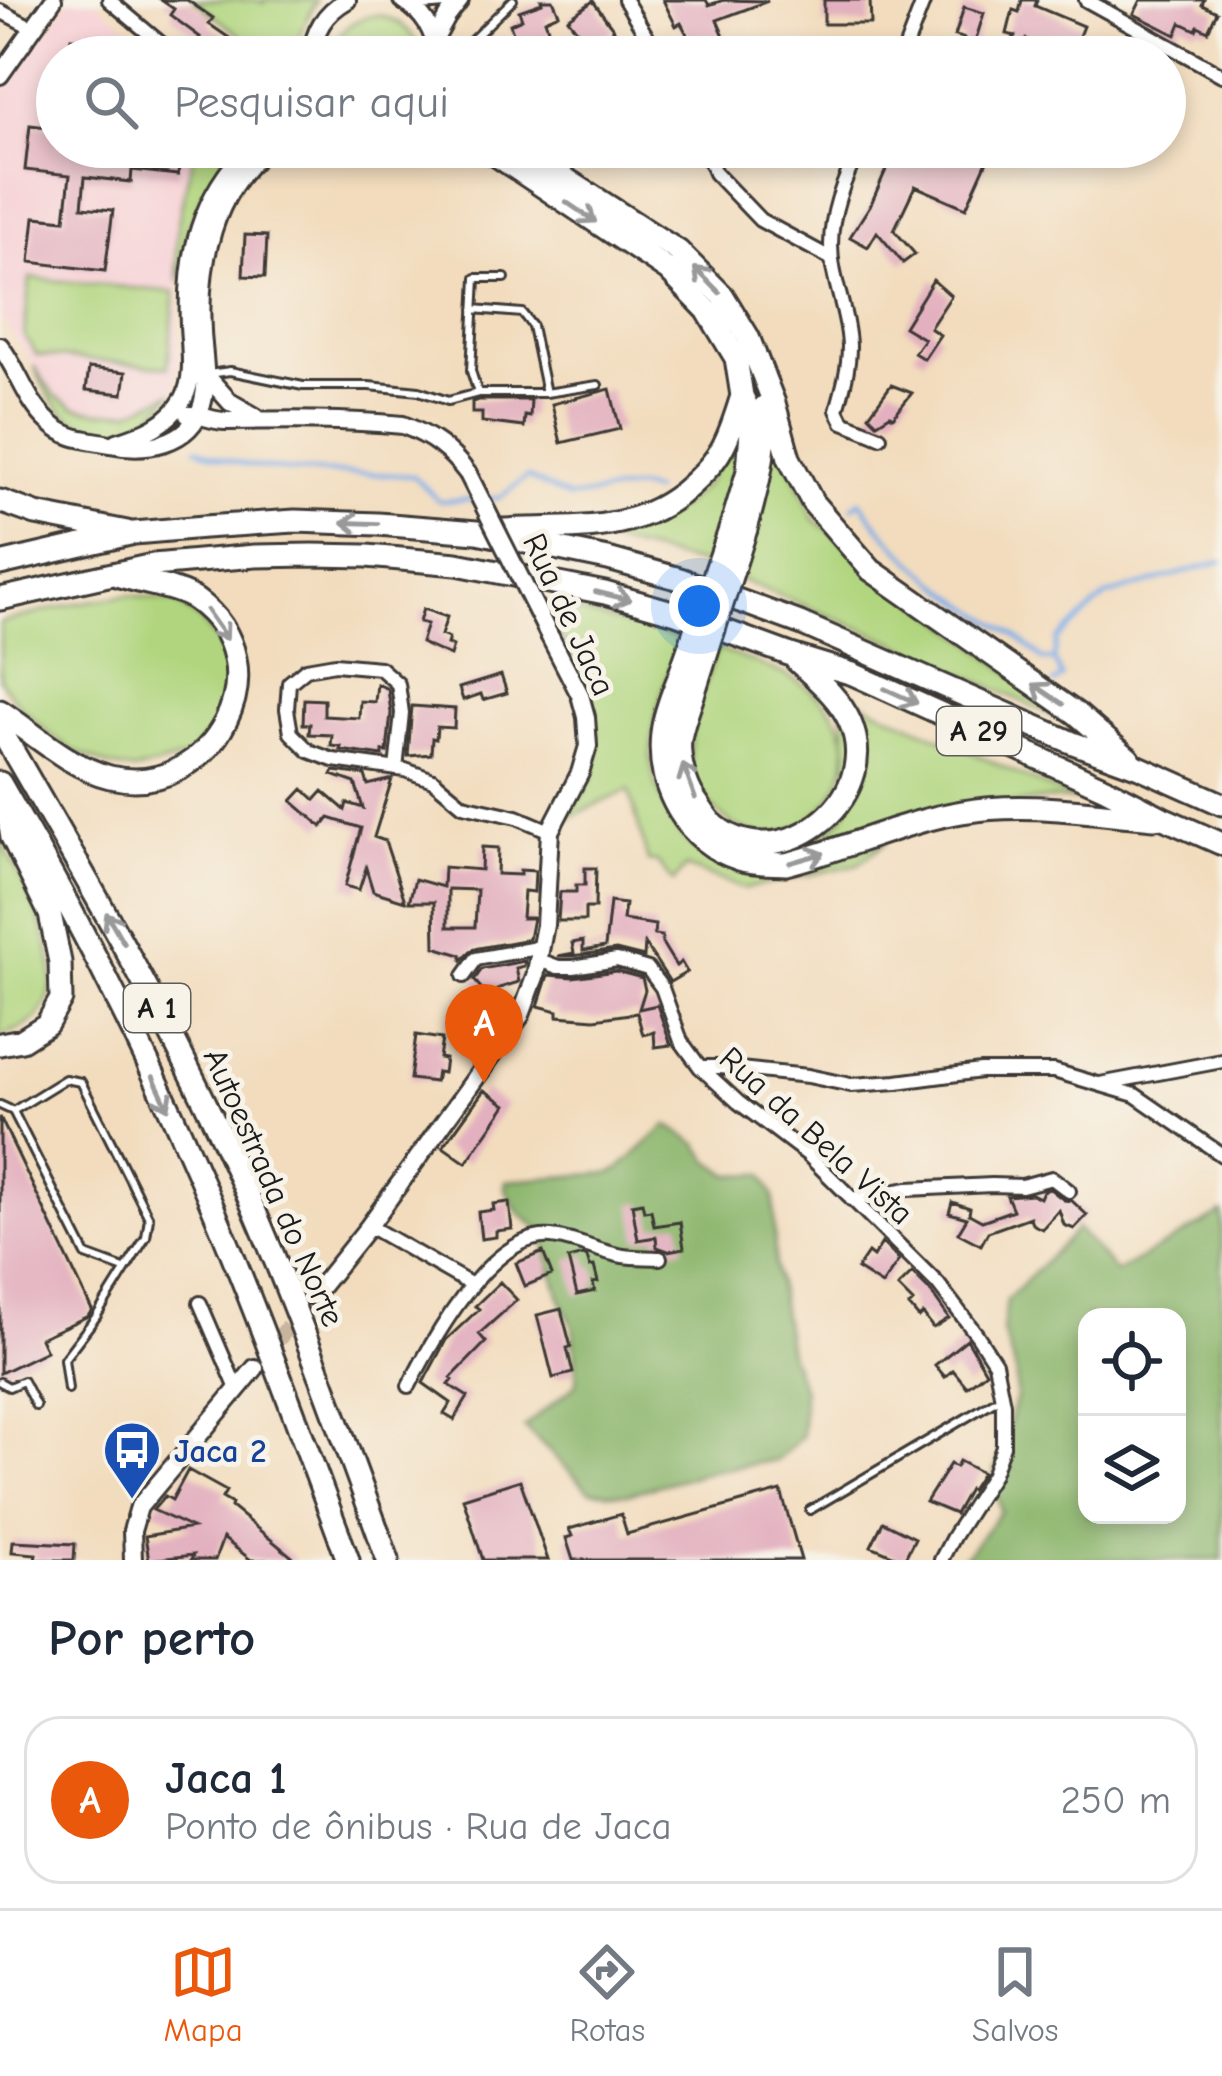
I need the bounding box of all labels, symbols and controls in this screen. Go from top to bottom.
search box [36,36,1186,168]
icon: search [78,69,144,135]
text: Pesquisar aqui [174,76,449,128]
one-way arrow [563,199,597,224]
one-way arrow [693,266,722,295]
one-way arrow [341,512,380,535]
street label: Rua de Jaca [515,527,623,702]
your location [669,576,729,636]
one-way arrow [594,586,632,608]
one-way arrow [204,608,229,641]
one-way arrow [1031,682,1065,707]
one-way arrow [882,686,918,708]
road number: A 29 [937,707,1021,755]
one-way arrow [677,764,698,801]
one-way arrow [787,845,825,867]
one-way arrow [103,911,127,946]
road number: A 1 [124,984,190,1032]
pin: A [445,984,523,1083]
street label: Rua da Bela Vista [712,1039,921,1232]
street label: Autoestrada do Norte [196,1043,352,1332]
one-way arrow [151,1074,173,1110]
map controls [1078,1308,1186,1524]
button: locate [1078,1308,1186,1416]
button: layers [1078,1416,1186,1524]
bus stop icon: Jaca 2 [101,1419,163,1501]
place label: Jaca 2 [174,1432,267,1470]
text: Por perto [48,1609,255,1668]
text: Jaca 1 [165,1752,287,1804]
text: A [79,1778,101,1823]
text: 250 m [1060,1778,1171,1823]
text: Ponto de ônibus · Rua de Jaca [165,1804,672,1849]
tab: Mapa [163,1939,243,2049]
tab: Rotas [570,1939,645,2049]
tab: Salvos [972,1939,1059,2049]

